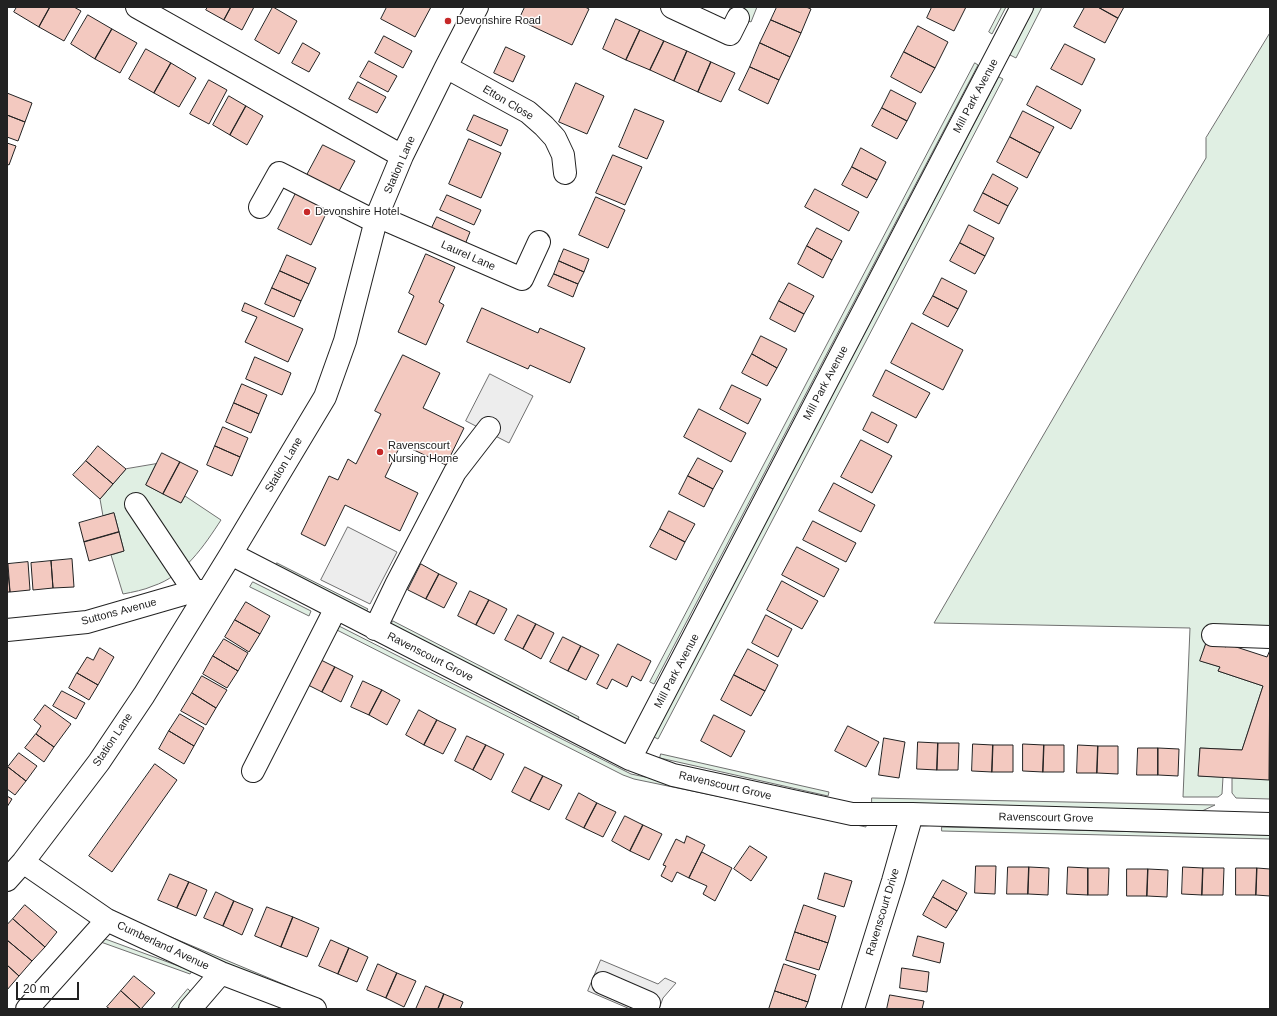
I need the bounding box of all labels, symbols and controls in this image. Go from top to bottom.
place label: Devonshire Road [456,14,541,28]
marker: Devonshire Road [443,16,453,26]
street label: Mill Park Avenue [951,57,1001,135]
street label: Etton Close [480,83,536,123]
street label: Station Lane [381,134,419,196]
place label: Devonshire Hotel [315,205,399,219]
marker: Devonshire Hotel [302,207,312,217]
street label: Laurel Lane [439,238,497,274]
street label: Mill Park Avenue [801,344,851,422]
street label: Station Lane [262,435,306,495]
place label: Ravenscourt Nursing Home [388,439,458,465]
marker: Ravenscourt Nursing Home [375,447,385,457]
street label: Suttons Avenue [80,596,158,628]
street label: Ravenscourt Grove [385,630,475,684]
street label: Mill Park Avenue [652,632,702,710]
street label: Station Lane [90,711,136,769]
street label: Ravenscourt Grove [677,769,773,803]
street label: Ravenscourt Grove [999,811,1093,825]
street label: Ravenscourt Drive [863,867,903,957]
street label: Cumberland Avenue [115,919,211,973]
scale bar [18,974,81,1000]
text: 20 m [23,982,50,996]

